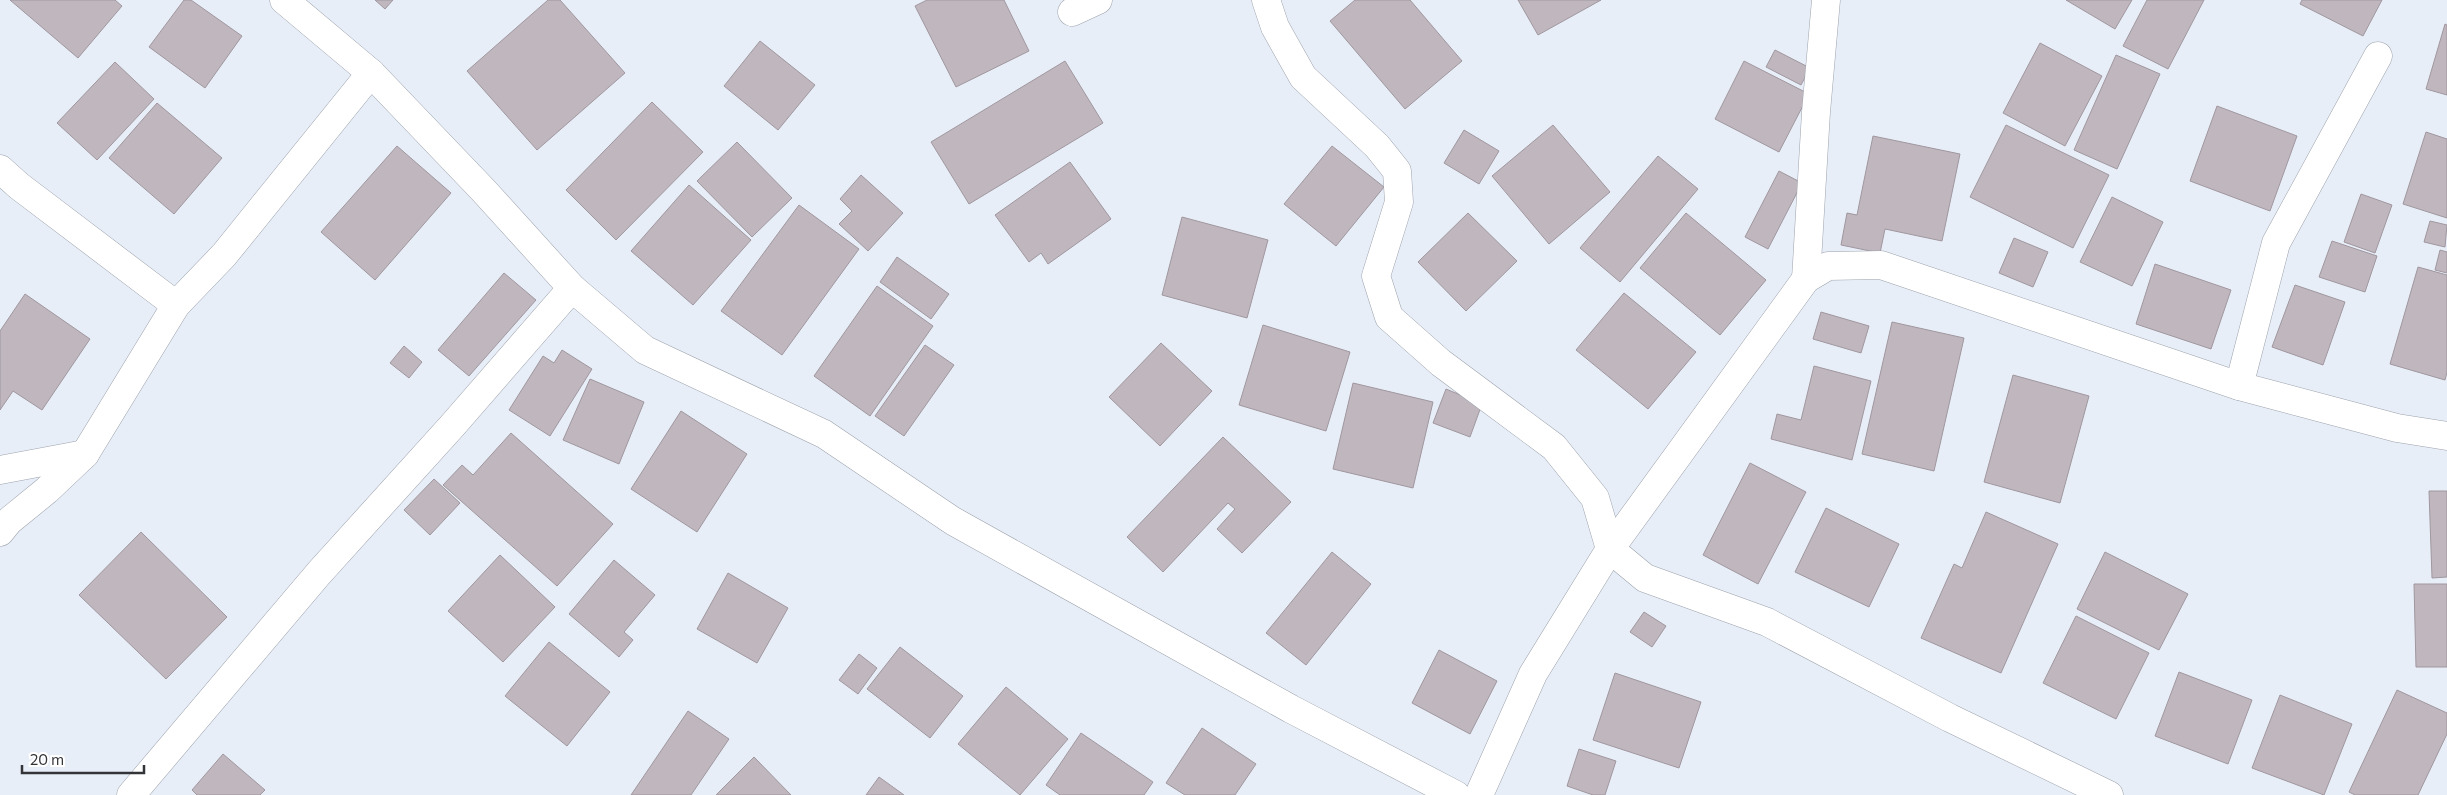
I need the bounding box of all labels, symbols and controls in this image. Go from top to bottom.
scale bar [22,742,145,774]
text: 20 m [30,750,64,768]

